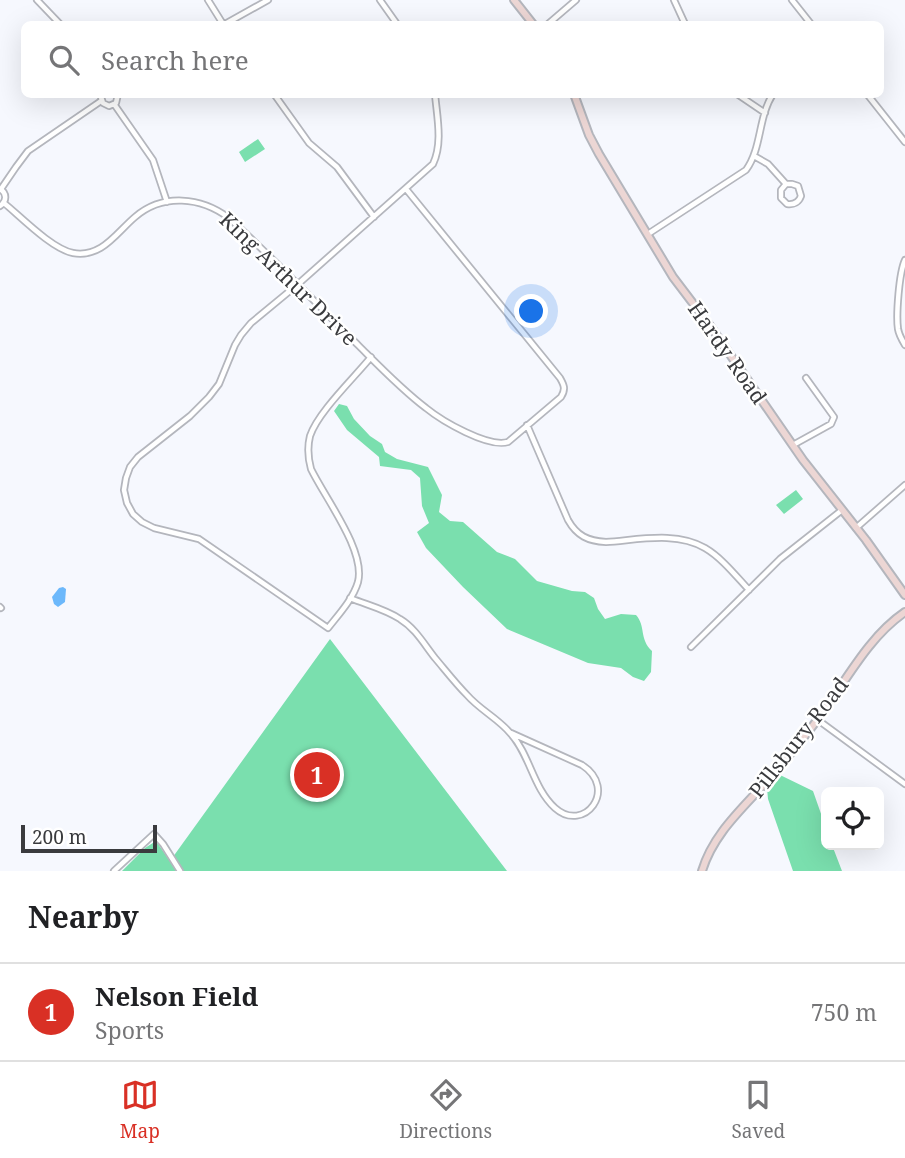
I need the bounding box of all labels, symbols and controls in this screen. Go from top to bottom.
search box [21,21,884,98]
icon: search [45,41,83,79]
text: Search here [101,42,249,78]
street label: King Arthur Drive [214,205,364,351]
your location [514,294,548,328]
street label: Hardy Road [682,296,774,409]
street label: Pillsbury Road [742,671,854,804]
pin: 1 [294,749,340,801]
map controls [821,787,884,850]
button: locate [821,787,884,850]
scale bar [21,822,158,854]
text: 200 m [32,824,87,850]
text: Nearby [28,896,139,937]
text: Nelson Field [95,978,258,1014]
text: 1 [45,996,58,1028]
text: 750 m [811,996,877,1028]
text: Sports [95,1014,164,1046]
tab: Map [120,1076,160,1144]
tab: Directions [399,1076,492,1144]
tab: Saved [731,1076,785,1144]

